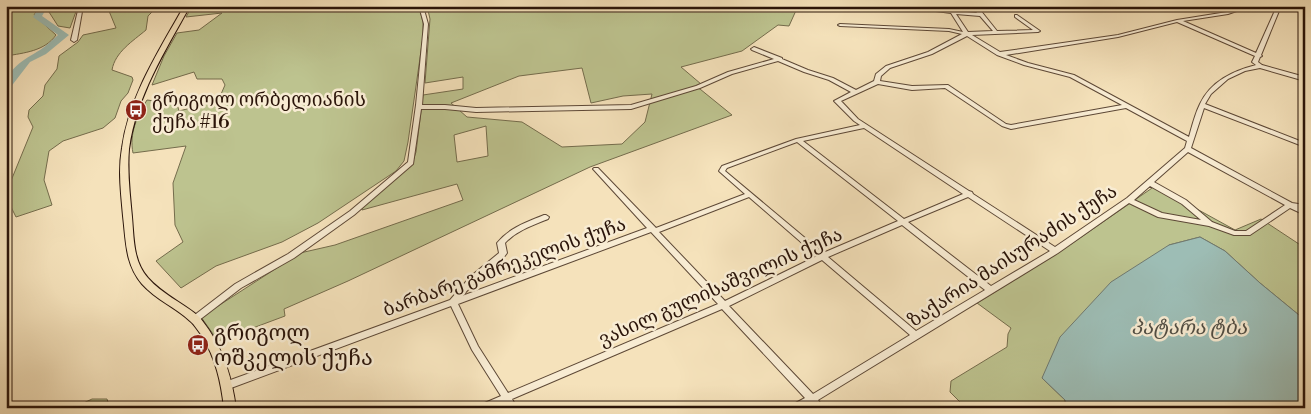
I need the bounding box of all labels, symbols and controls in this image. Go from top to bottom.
place label: გრიგოლ ორბელიანის ქუჩა #16 [152,88,366,134]
bus stop icon: გრიგოლ ორბელიანის ქუჩა #16 [124,98,148,122]
street label: ზაქარია მაისურაძის ქუჩა [903,179,1122,333]
street label: ბარბარე გამრეკელის ქუჩა [380,212,629,322]
street label: ვასილ გულისაშვილის ქუჩა [595,222,846,352]
water label: პატარა ტბა [1131,316,1247,341]
place label: გრიგოლ ოშკელის ქუჩა [214,320,373,372]
bus stop icon: გრიგოლ ოშკელის ქუჩა [186,333,210,357]

